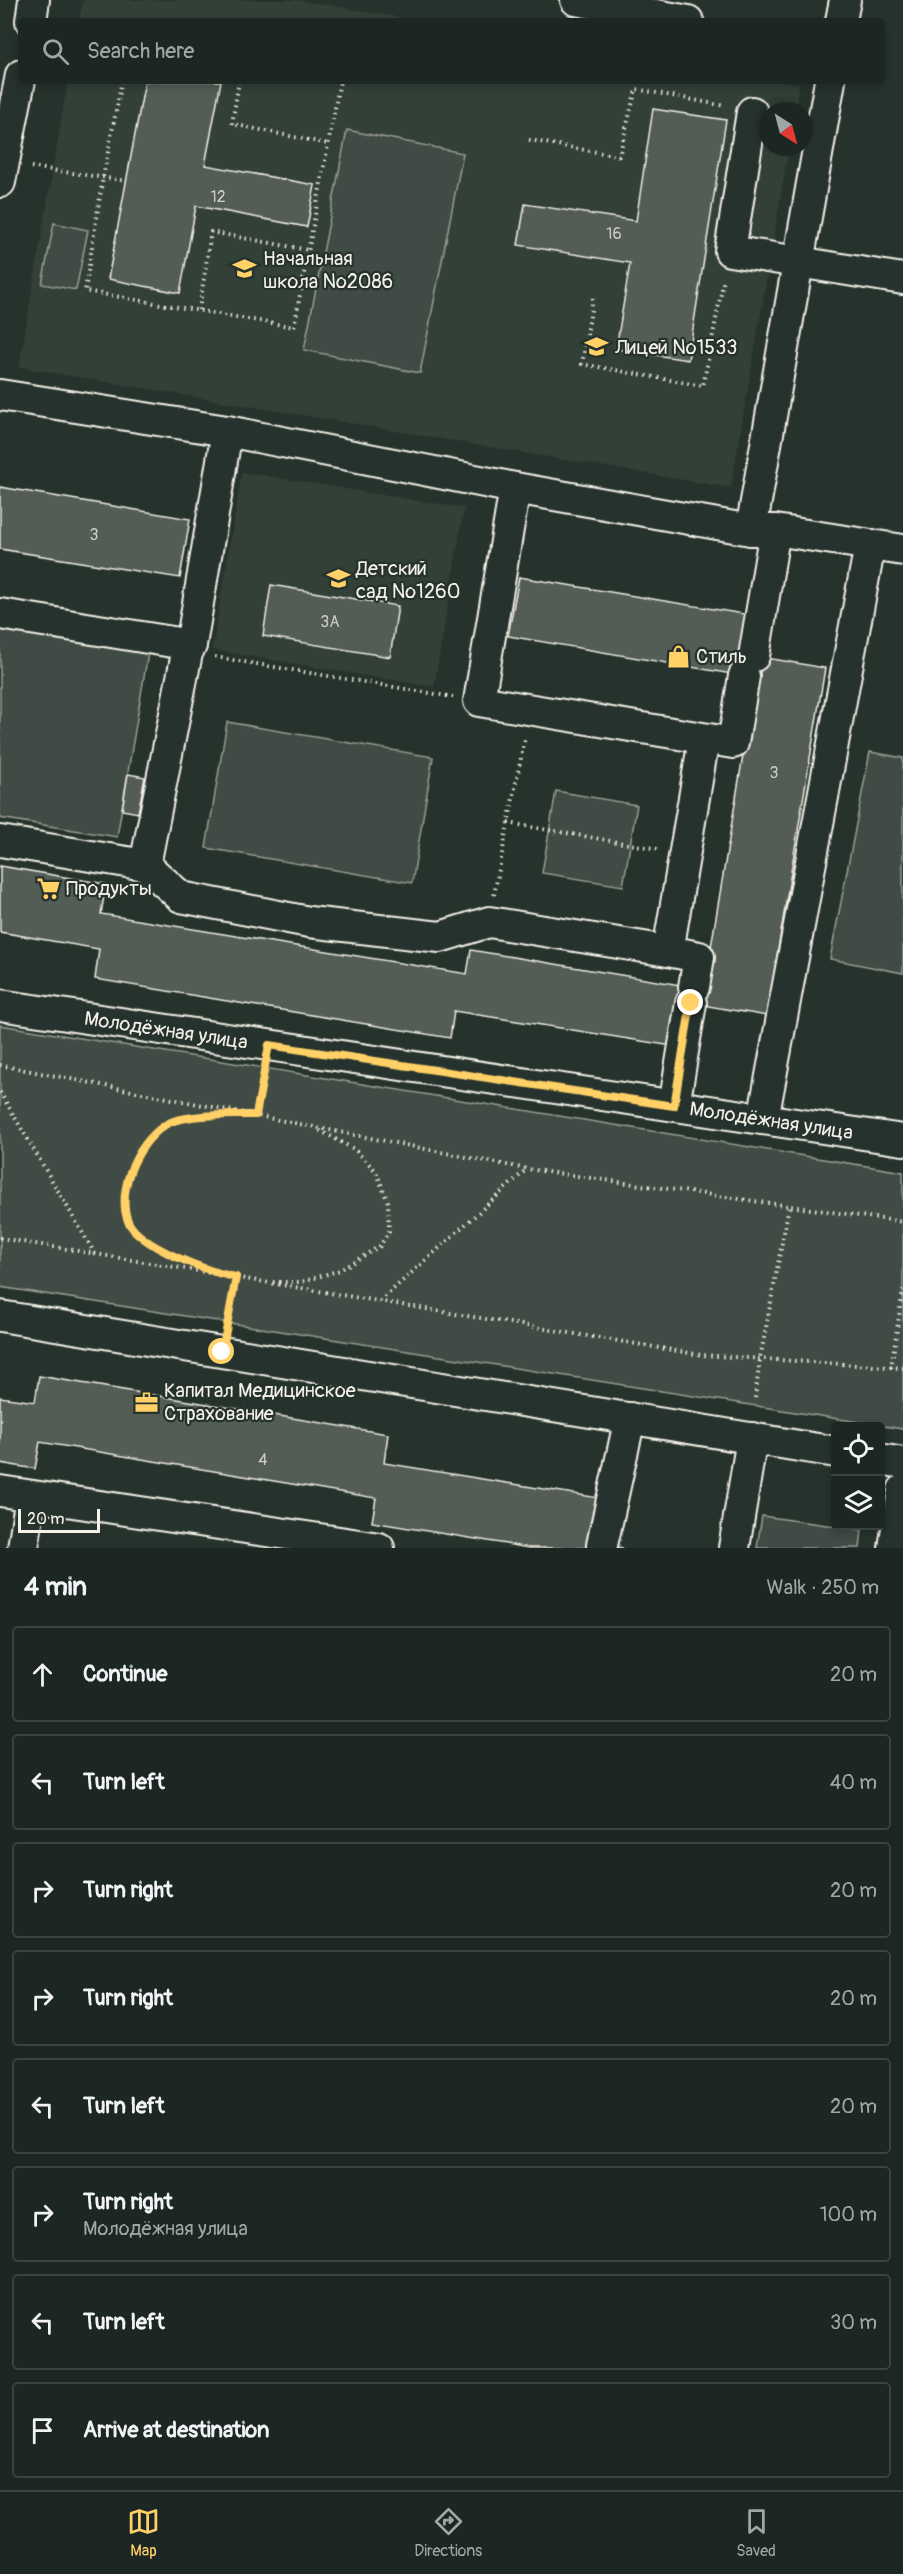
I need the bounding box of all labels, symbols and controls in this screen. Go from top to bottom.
search box [18,18,885,84]
icon: search [39,35,72,68]
text: Search here [87,37,194,65]
north arrow [759,102,813,156]
house number: 12 [210,187,226,207]
house number: 16 [606,224,622,244]
place label: Начальная школа №2086 [263,246,393,294]
school or university icon: Начальная школа №2086 [232,256,258,282]
school or university icon: Лицей №1533 [584,334,610,360]
place label: Лицей №1533 [614,335,737,360]
house number: 3 [90,525,99,545]
place label: Детский сад №1260 [355,556,460,604]
school or university icon: Детский сад №1260 [325,566,351,592]
house number: 3А [320,612,340,632]
shop icon: Стиль [665,643,691,669]
place label: Стиль [696,644,747,669]
house number: 3 [770,763,779,783]
supermarket icon: Продукты [35,875,61,901]
place label: Продукты [66,876,152,901]
route end [677,989,703,1015]
street label: Молодёжная улица [83,1006,249,1055]
street label: Молодёжная улица [688,1096,855,1145]
route start [208,1338,234,1364]
place label: Капитал Медицинское Страхование [164,1378,356,1426]
office icon: Капитал Медицинское Страхование [133,1389,159,1415]
map controls [831,1422,885,1530]
button: locate [831,1422,885,1476]
house number: 4 [258,1450,268,1470]
button: layers [831,1476,885,1530]
scale bar [18,1506,100,1534]
text: 20 m [27,1509,65,1529]
text: 4 min [24,1571,87,1603]
text: Walk · 250 m [767,1575,879,1600]
icon: ahead [26,1658,59,1691]
text: Continue [83,1660,167,1688]
text: 20 m [830,1662,877,1687]
icon: left [26,1766,59,1799]
text: Turn left [83,1768,165,1796]
text: 40 m [830,1770,877,1795]
icon: right [26,1874,59,1907]
text: Turn right [83,1876,173,1904]
text: 20 m [830,1878,877,1903]
icon: right [26,1982,59,2015]
text: Turn right [83,1984,173,2012]
text: 20 m [830,1986,877,2011]
icon: left [26,2090,59,2123]
text: Turn left [83,2092,165,2120]
text: 20 m [830,2094,877,2119]
text: Turn right [83,2188,173,2216]
icon: right [26,2198,59,2231]
text: 100 m [820,2202,877,2227]
text: Молодёжная улица [83,2216,248,2241]
icon: left [26,2306,59,2339]
text: Turn left [83,2308,165,2336]
text: 30 m [830,2310,877,2335]
icon: arrive [26,2414,59,2447]
text: Arrive at destination [83,2416,269,2444]
tab: Map [127,2505,160,2561]
tab: Directions [414,2505,482,2561]
tab: Saved [736,2505,776,2561]

